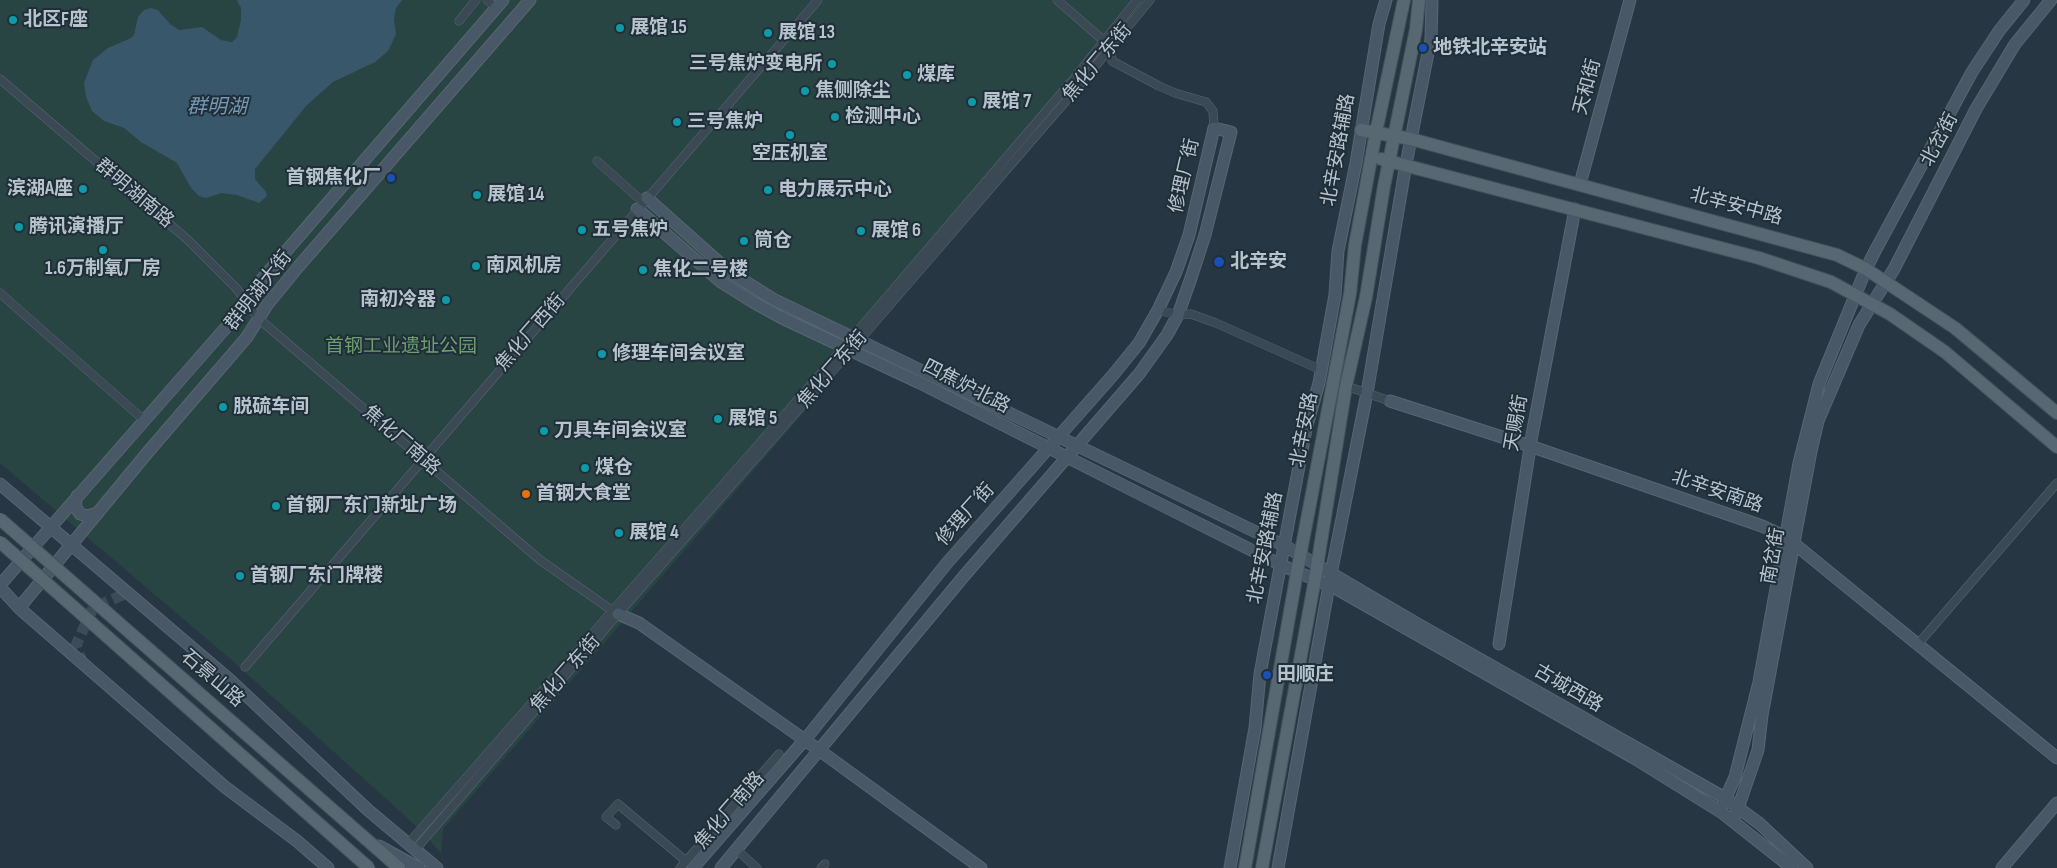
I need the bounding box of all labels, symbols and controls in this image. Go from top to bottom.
place label: 北区F座 [23,9,88,31]
marker: 北区F座 [7,14,19,26]
place label: 展馆 15 [630,17,687,39]
street label: 焦化厂东街 [1059,19,1137,107]
marker: 展馆 15 [614,22,626,34]
place label: 展馆 13 [778,22,835,44]
marker: 展馆 13 [762,27,774,39]
place label: 地铁北辛安站 [1433,37,1547,59]
marker: 地铁北辛安站 [1417,42,1429,54]
place label: 三号焦炉变电所 [689,53,822,75]
street label: 天和街 [1570,57,1606,117]
marker: 三号焦炉变电所 [826,58,838,70]
place label: 煤库 [917,64,955,86]
marker: 煤库 [901,69,913,81]
place label: 焦侧除尘 [815,80,891,102]
marker: 焦侧除尘 [799,85,811,97]
place label: 展馆 7 [982,91,1031,113]
street label: 北辛安路辅路 [1318,92,1360,208]
water label: 群明湖 [187,96,247,120]
marker: 展馆 7 [966,96,978,108]
place label: 检测中心 [845,106,921,128]
street label: 北岔街 [1917,109,1963,171]
place label: 三号焦炉 [687,111,763,133]
marker: 检测中心 [829,111,841,123]
marker: 三号焦炉 [671,116,683,128]
marker: 空压机室 [784,129,796,141]
street label: 修理厂街 [1165,136,1205,216]
place label: 空压机室 [752,143,828,165]
street label: 群明湖南路 [90,155,178,233]
place label: 首钢焦化厂 [286,167,381,189]
marker: 首钢焦化厂 [385,172,397,184]
place label: 滨湖A座 [7,178,73,200]
place label: 电力展示中心 [778,179,892,201]
marker: 滨湖A座 [77,183,89,195]
place label: 展馆 14 [487,184,544,206]
marker: 电力展示中心 [762,184,774,196]
street label: 北辛安中路 [1687,184,1785,230]
marker: 展馆 14 [471,189,483,201]
place label: 腾讯演播厅 [29,216,124,238]
place label: 五号焦炉 [592,219,668,241]
place label: 展馆 6 [871,220,921,242]
marker: 腾讯演播厅 [13,221,25,233]
marker: 五号焦炉 [576,224,588,236]
marker: 展馆 6 [855,225,867,237]
place label: 筒仓 [754,230,792,252]
marker: 筒仓 [738,235,750,247]
marker: 1.6万制氧厂房 [97,244,109,256]
street label: 群明湖大街 [221,247,297,335]
place label: 北辛安 [1230,251,1287,273]
place label: 南风机房 [486,255,562,277]
marker: 北辛安 [1212,255,1226,269]
place label: 1.6万制氧厂房 [45,258,161,280]
place label: 焦化二号楼 [653,259,748,281]
marker: 南风机房 [470,260,482,272]
marker: 焦化二号楼 [637,264,649,276]
place label: 南初冷器 [360,289,436,311]
street label: 焦化厂西街 [491,290,571,376]
marker: 南初冷器 [440,294,452,306]
street label: 焦化厂东街 [793,327,873,413]
park label: 首钢工业遗址公园 [325,336,477,358]
place label: 修理车间会议室 [612,343,745,365]
marker: 修理车间会议室 [596,348,608,360]
street label: 四焦炉北路 [919,355,1013,419]
street label: 北辛安路 [1287,391,1323,469]
street label: 天赐街 [1501,393,1533,453]
place label: 脱硫车间 [233,396,309,418]
marker: 脱硫车间 [217,401,229,413]
street label: 焦化厂南路 [358,401,444,481]
place label: 展馆 5 [728,408,777,430]
marker: 展馆 5 [712,413,724,425]
place label: 刀具车间会议室 [554,420,687,442]
marker: 刀具车间会议室 [538,425,550,437]
place label: 煤仓 [595,457,633,479]
marker: 煤仓 [579,462,591,474]
street label: 北辛安南路 [1668,466,1766,518]
street label: 修理厂街 [932,479,1000,551]
place label: 首钢大食堂 [536,483,631,505]
marker: 首钢大食堂 [520,488,532,500]
street label: 北辛安路辅路 [1244,490,1288,606]
place label: 首钢厂东门新址广场 [286,495,457,517]
marker: 首钢厂东门新址广场 [270,500,282,512]
place label: 展馆 4 [629,522,679,544]
street label: 南岔街 [1758,526,1790,586]
marker: 展馆 4 [613,527,625,539]
place label: 首钢厂东门牌楼 [250,565,383,587]
marker: 首钢厂东门牌楼 [234,570,246,582]
street label: 焦化厂东街 [526,631,606,717]
street label: 石景山路 [176,645,248,713]
street label: 古城西路 [1529,660,1607,718]
place label: 田顺庄 [1277,664,1334,686]
marker: 田顺庄 [1261,669,1273,681]
street label: 焦化厂南路 [690,768,770,854]

